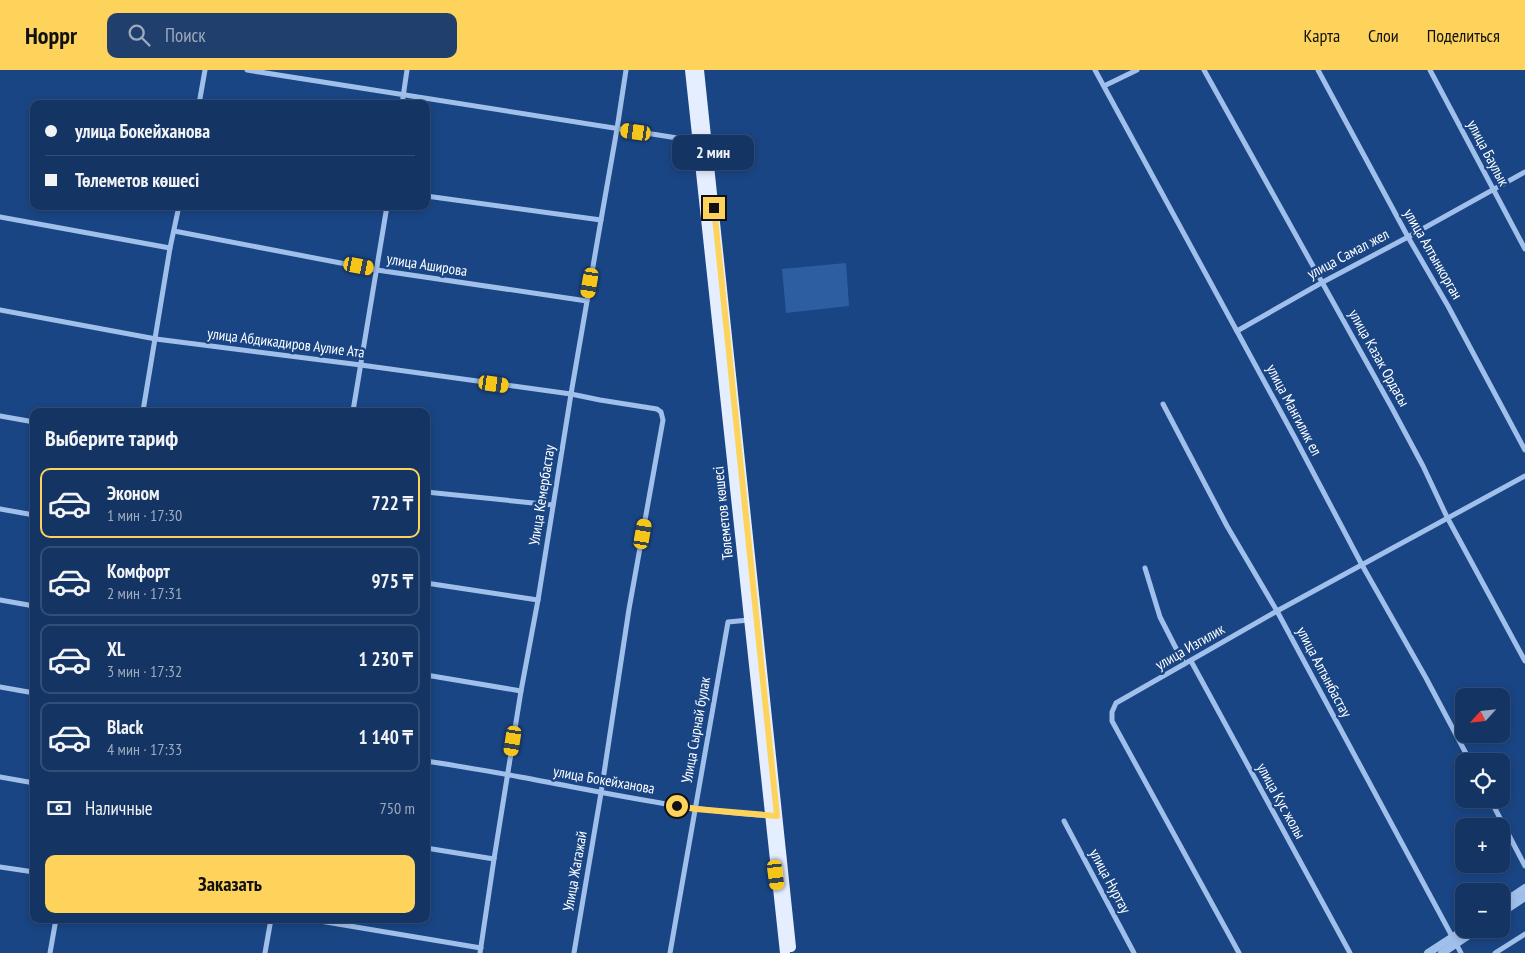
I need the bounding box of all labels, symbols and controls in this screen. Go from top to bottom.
search box [107,13,457,58]
text: Hoppr [25,20,77,51]
icon: search [125,21,153,49]
text: Поиск [165,23,206,47]
text: Карта [1303,24,1340,47]
text: Слои [1368,24,1399,47]
text: Поделиться [1427,24,1500,47]
street label: улица Баулык [1463,116,1514,189]
text: улица Бокейханова [75,119,210,143]
car [620,122,651,142]
callout: 2 мин [673,136,755,170]
text: 2 мин [696,142,730,162]
text: Төлеметов көшесі [75,168,199,192]
route end [703,197,725,219]
street label: улица Алтынкорган [1400,205,1467,303]
street label: улица Самал жел [1304,224,1392,283]
street label: улица Аширова [385,249,469,280]
car [342,256,375,276]
car [580,267,599,299]
street label: улица Казак Ордасы [1345,306,1414,410]
street label: улица Абдикадиров Аулие Ата [206,323,366,362]
street label: улица Мангилик ел [1262,361,1326,459]
car [478,374,509,394]
text: Выберите тариф [45,424,178,452]
street label: Улица Кемербастау [524,443,559,547]
street label: Төлеметов көшесі [708,465,737,561]
icon: car [47,481,92,526]
text: Эконом [107,481,160,505]
text: 722 ₸ [371,491,413,515]
text: 1 мин · 17:30 [107,505,182,525]
car [633,518,652,550]
icon: car [47,559,92,604]
text: Комфорт [107,559,170,583]
text: 975 ₸ [371,569,413,593]
text: 2 мин · 17:31 [107,583,182,603]
street label: улица Изгилик [1152,619,1228,674]
street label: улица Алтынбастау [1293,623,1356,721]
icon: car [47,637,92,682]
text: XL [107,637,125,661]
text: 1 230 ₸ [359,647,413,671]
text: 3 мин · 17:32 [107,661,182,681]
street label: Улица Сырнай булак [677,675,714,785]
north arrow [1455,688,1510,742]
map controls [1455,688,1510,938]
icon: car [47,715,92,760]
text: Black [107,715,143,739]
text: 1 140 ₸ [359,725,413,749]
car [503,725,522,757]
text: 4 мин · 17:33 [107,739,182,759]
button: locate [1455,753,1510,808]
street label: улица Кус жолы [1253,759,1310,842]
street label: улица Бокейханова [552,761,656,798]
icon: cash [45,794,73,822]
route start [666,795,688,817]
text: Наличные [85,796,153,820]
text: 750 m [380,798,415,818]
button: + [1455,818,1510,873]
street label: Улица Жагажай [558,829,591,912]
street label: улица Нуртау [1086,845,1136,917]
button: Заказать [45,855,415,913]
car [766,859,785,891]
button: − [1455,883,1510,938]

